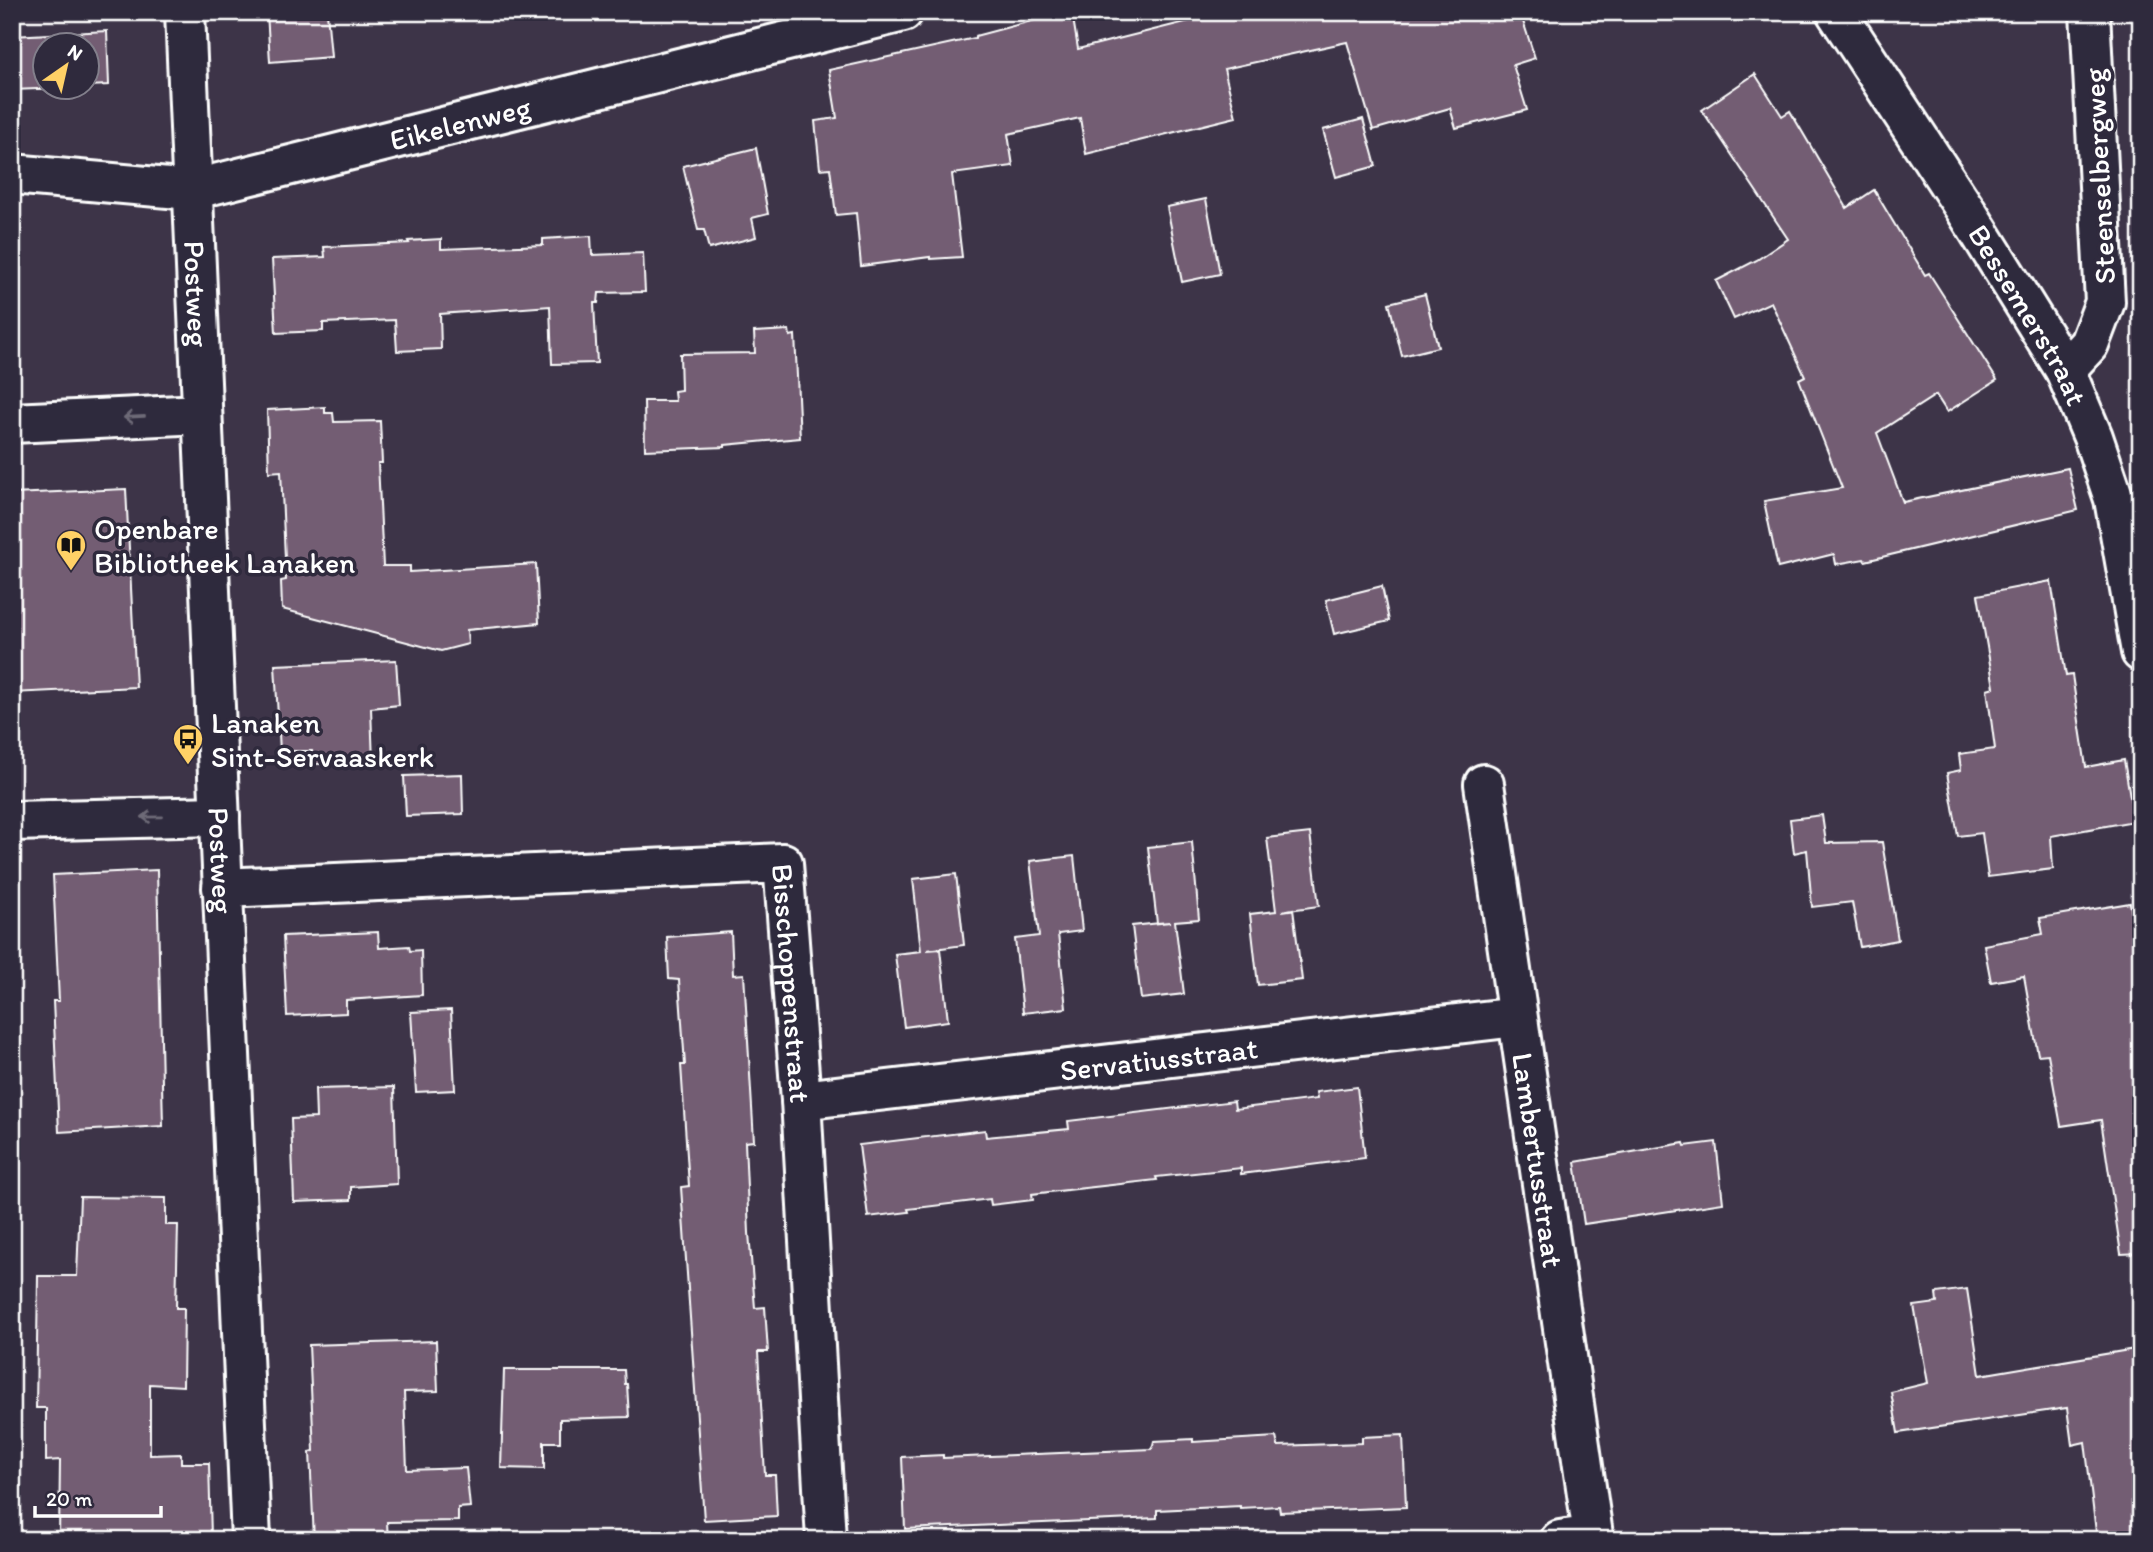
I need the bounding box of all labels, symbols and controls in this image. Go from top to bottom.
north arrow [32,32,102,102]
text: N [63,39,87,65]
street label: Steenselbergweg [2075,66,2123,285]
street label: Eikelenweg [386,87,535,158]
street label: Bessemerstraat [1961,217,2096,411]
street label: Postweg [176,240,218,348]
one-way arrow [123,411,146,424]
place label: Openbare Bibliotheek Lanaken [94,510,355,581]
library icon: Openbare Bibliotheek Lanaken [54,528,88,572]
place label: Lanaken Sint-Servaaskerk [211,704,434,775]
bus stop icon: Lanaken Sint-Servaaskerk [171,722,205,766]
street label: Postweg [201,806,242,915]
one-way arrow [140,811,163,824]
street label: Bisschoppenstraat [765,862,820,1104]
street label: Servatiusstraat [1058,1029,1259,1088]
street label: Lambertusstraat [1505,1050,1572,1270]
scale bar [35,1475,161,1519]
text: 20 m [46,1486,93,1511]

